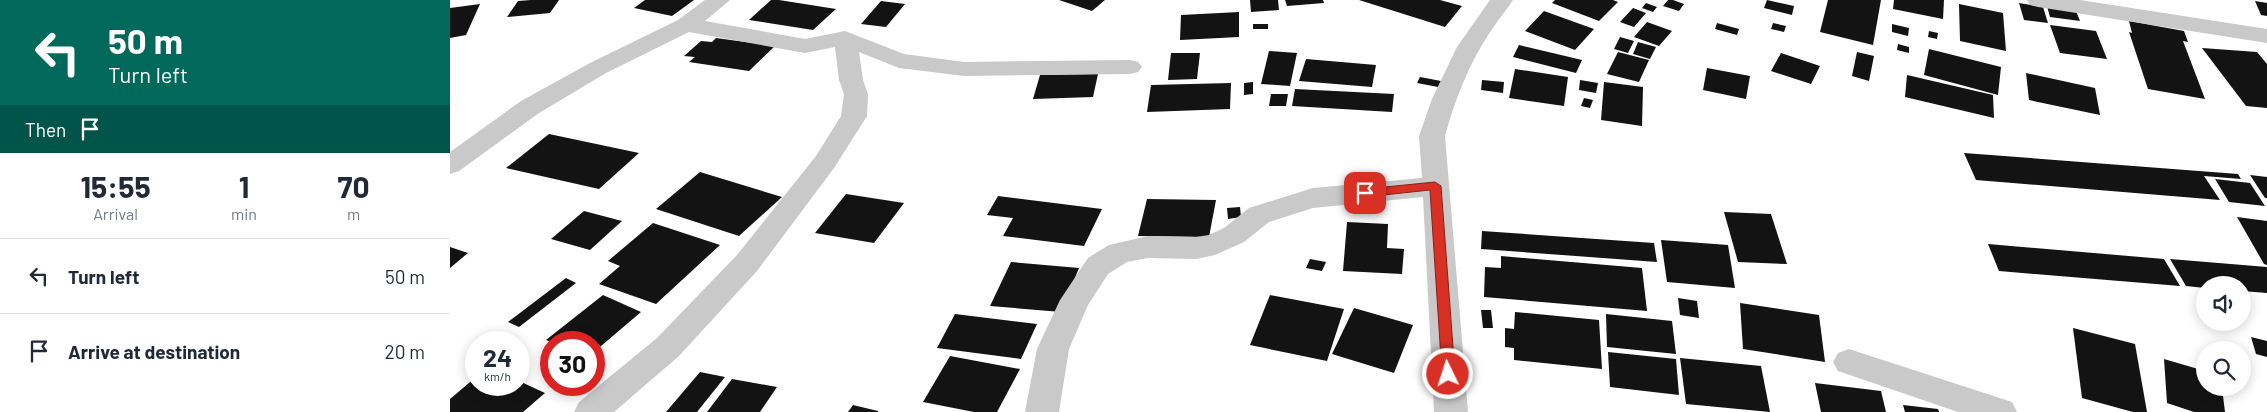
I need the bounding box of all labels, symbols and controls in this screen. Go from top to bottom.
text: 50 m [108,19,183,61]
icon: left [25,20,90,85]
text: Turn left [108,61,188,87]
icon: arrive [76,115,104,143]
text: Then [25,118,66,141]
text: 15:55 [81,168,151,204]
text: 1 [239,168,249,204]
text: 70 [338,168,369,204]
pin [1344,172,1386,214]
icon: arrive [1351,179,1379,207]
text: Arrival [93,204,138,223]
text: min [231,204,257,223]
text: m [347,204,360,223]
icon: left [25,262,53,290]
text: Turn left [68,265,139,288]
text: 50 m [385,265,425,288]
map controls [2196,276,2251,396]
button: sound [2196,276,2251,331]
speed limit sign: 30 [540,331,605,396]
icon: arrive [25,337,53,365]
text: Arrive at destination [68,340,240,363]
text: 20 m [385,340,425,363]
button: search [2196,341,2251,396]
text: 24 [483,342,512,372]
position arrow [1421,347,1473,399]
text: km/h [484,369,511,383]

